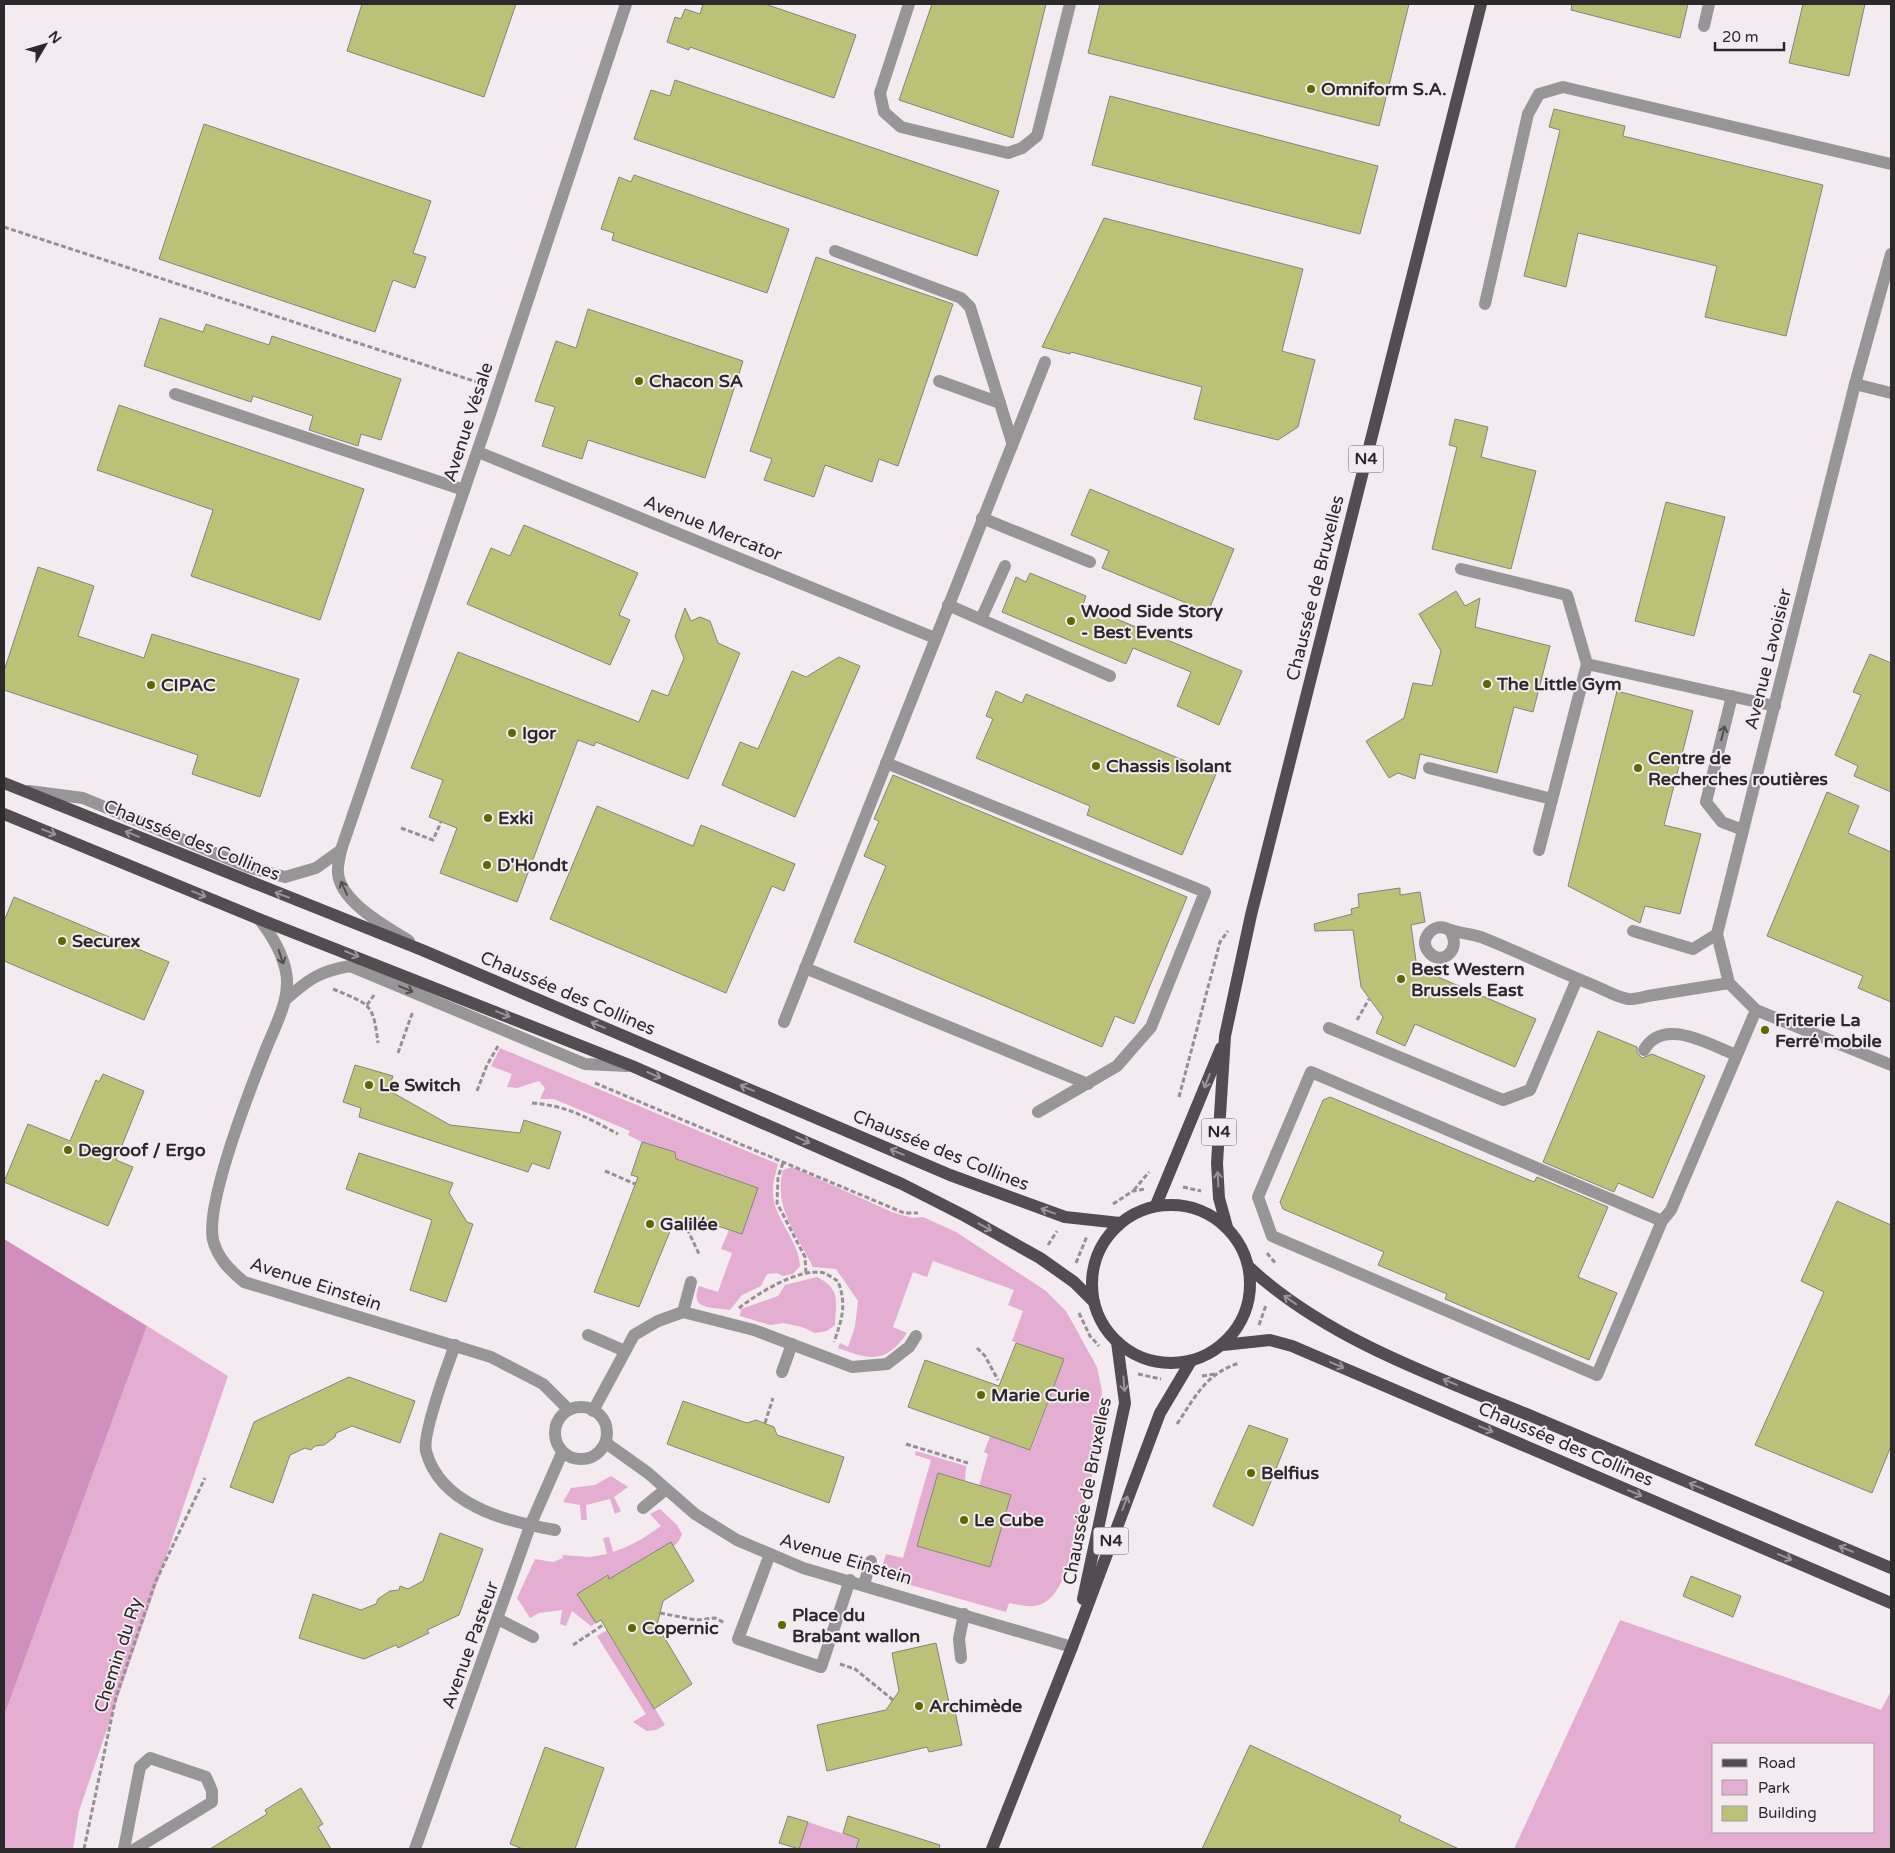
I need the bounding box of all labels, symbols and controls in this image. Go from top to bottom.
north arrow [20,20,70,70]
scale bar [1715,20,1784,52]
text: N [45,28,65,47]
text: 20 m [1722,28,1759,46]
place label: Omniform S.A. [1321,78,1447,100]
marker: Omniform S.A. [1305,83,1317,95]
street label: Avenue Vésale [438,360,498,484]
place label: Chacon SA [649,370,743,392]
marker: Chacon SA [633,375,645,387]
road number: N4 [1348,446,1384,472]
street label: Avenue Mercator [641,490,785,566]
street label: Chaussée de Bruxelles [1281,493,1349,683]
street label: Avenue Lavoisier [1740,586,1796,732]
place label: Wood Side Story - Best Events [1081,600,1223,643]
marker: Wood Side Story - Best Events [1065,615,1077,627]
place label: The Little Gym [1496,673,1621,695]
place label: CIPAC [161,674,216,696]
marker: The Little Gym [1481,678,1493,690]
marker: CIPAC [145,679,157,691]
place label: Igor [522,722,557,744]
one-way arrow [1719,726,1728,742]
marker: Igor [506,727,518,739]
place label: Centre de Recherches routières [1648,747,1828,790]
place label: Chassis Isolant [1106,755,1232,777]
marker: Chassis Isolant [1090,760,1102,772]
marker: Centre de Recherches routières [1632,762,1644,774]
street label: Chaussée des Collines [101,795,283,885]
place label: Exki [498,807,534,829]
marker: Exki [482,812,494,824]
one-way arrow [41,828,56,838]
one-way arrow [125,829,140,838]
place label: D'Hondt [497,854,568,876]
marker: D'Hondt [481,859,493,871]
one-way arrow [338,881,348,896]
one-way arrow [191,890,206,899]
one-way arrow [275,890,291,899]
place label: Securex [72,930,141,952]
marker: Securex [56,935,68,947]
street label: Chaussée des Collines [477,946,659,1040]
one-way arrow [277,948,287,964]
one-way arrow [344,950,359,959]
place label: Best Western Brussels East [1411,958,1525,1001]
marker: Best Western Brussels East [1395,973,1407,985]
one-way arrow [398,985,413,994]
place label: Friterie La Ferré mobile [1775,1009,1882,1052]
one-way arrow [495,1010,510,1020]
one-way arrow [591,1019,606,1029]
marker: Friterie La Ferré mobile [1759,1024,1771,1036]
one-way arrow [646,1071,661,1081]
one-way arrow [1202,1073,1211,1088]
place label: Le Switch [379,1074,461,1096]
marker: Le Switch [363,1079,375,1091]
one-way arrow [740,1083,755,1093]
street label: Chaussée des Collines [850,1105,1032,1195]
road number: N4 [1202,1118,1236,1146]
one-way arrow [795,1136,810,1146]
place label: Degroof / Ergo [78,1139,206,1161]
marker: Degroof / Ergo [62,1144,74,1156]
one-way arrow [890,1147,905,1157]
one-way arrow [1213,1171,1222,1187]
one-way arrow [1041,1206,1056,1215]
place label: Galilée [660,1213,718,1235]
marker: Galilée [644,1218,656,1230]
one-way arrow [977,1222,991,1232]
street label: Avenue Einstein [247,1252,385,1316]
one-way arrow [1283,1295,1297,1305]
one-way arrow [1329,1360,1344,1370]
one-way arrow [1119,1376,1129,1392]
one-way arrow [1443,1377,1458,1387]
place label: Marie Curie [991,1384,1090,1406]
marker: Marie Curie [975,1389,987,1401]
street label: Chaussée de Bruxelles [1058,1395,1116,1587]
street label: Chaussée des Collines [1475,1397,1657,1491]
one-way arrow [1478,1425,1493,1434]
place label: Belfius [1261,1462,1319,1484]
marker: Belfius [1245,1467,1257,1479]
one-way arrow [1689,1481,1705,1490]
one-way arrow [1627,1489,1642,1499]
one-way arrow [1121,1496,1131,1511]
place label: Le Cube [974,1509,1044,1531]
marker: Le Cube [958,1514,970,1526]
street label: Avenue Einstein [777,1528,915,1590]
road number: N4 [1094,1528,1128,1554]
one-way arrow [1839,1543,1854,1553]
one-way arrow [1777,1553,1792,1563]
street label: Avenue Pasteur [437,1578,503,1712]
street label: Chemin du Ry [89,1594,147,1715]
place label: Place du Brabant wallon [792,1604,920,1647]
place label: Copernic [642,1617,719,1639]
marker: Place du Brabant wallon [776,1619,788,1631]
marker: Copernic [626,1622,638,1634]
place label: Archimède [929,1695,1022,1717]
marker: Archimède [913,1700,925,1712]
legend [1712,1743,1875,1833]
text: Road [1758,1754,1796,1772]
text: Park [1758,1779,1790,1797]
text: Building [1758,1804,1817,1822]

